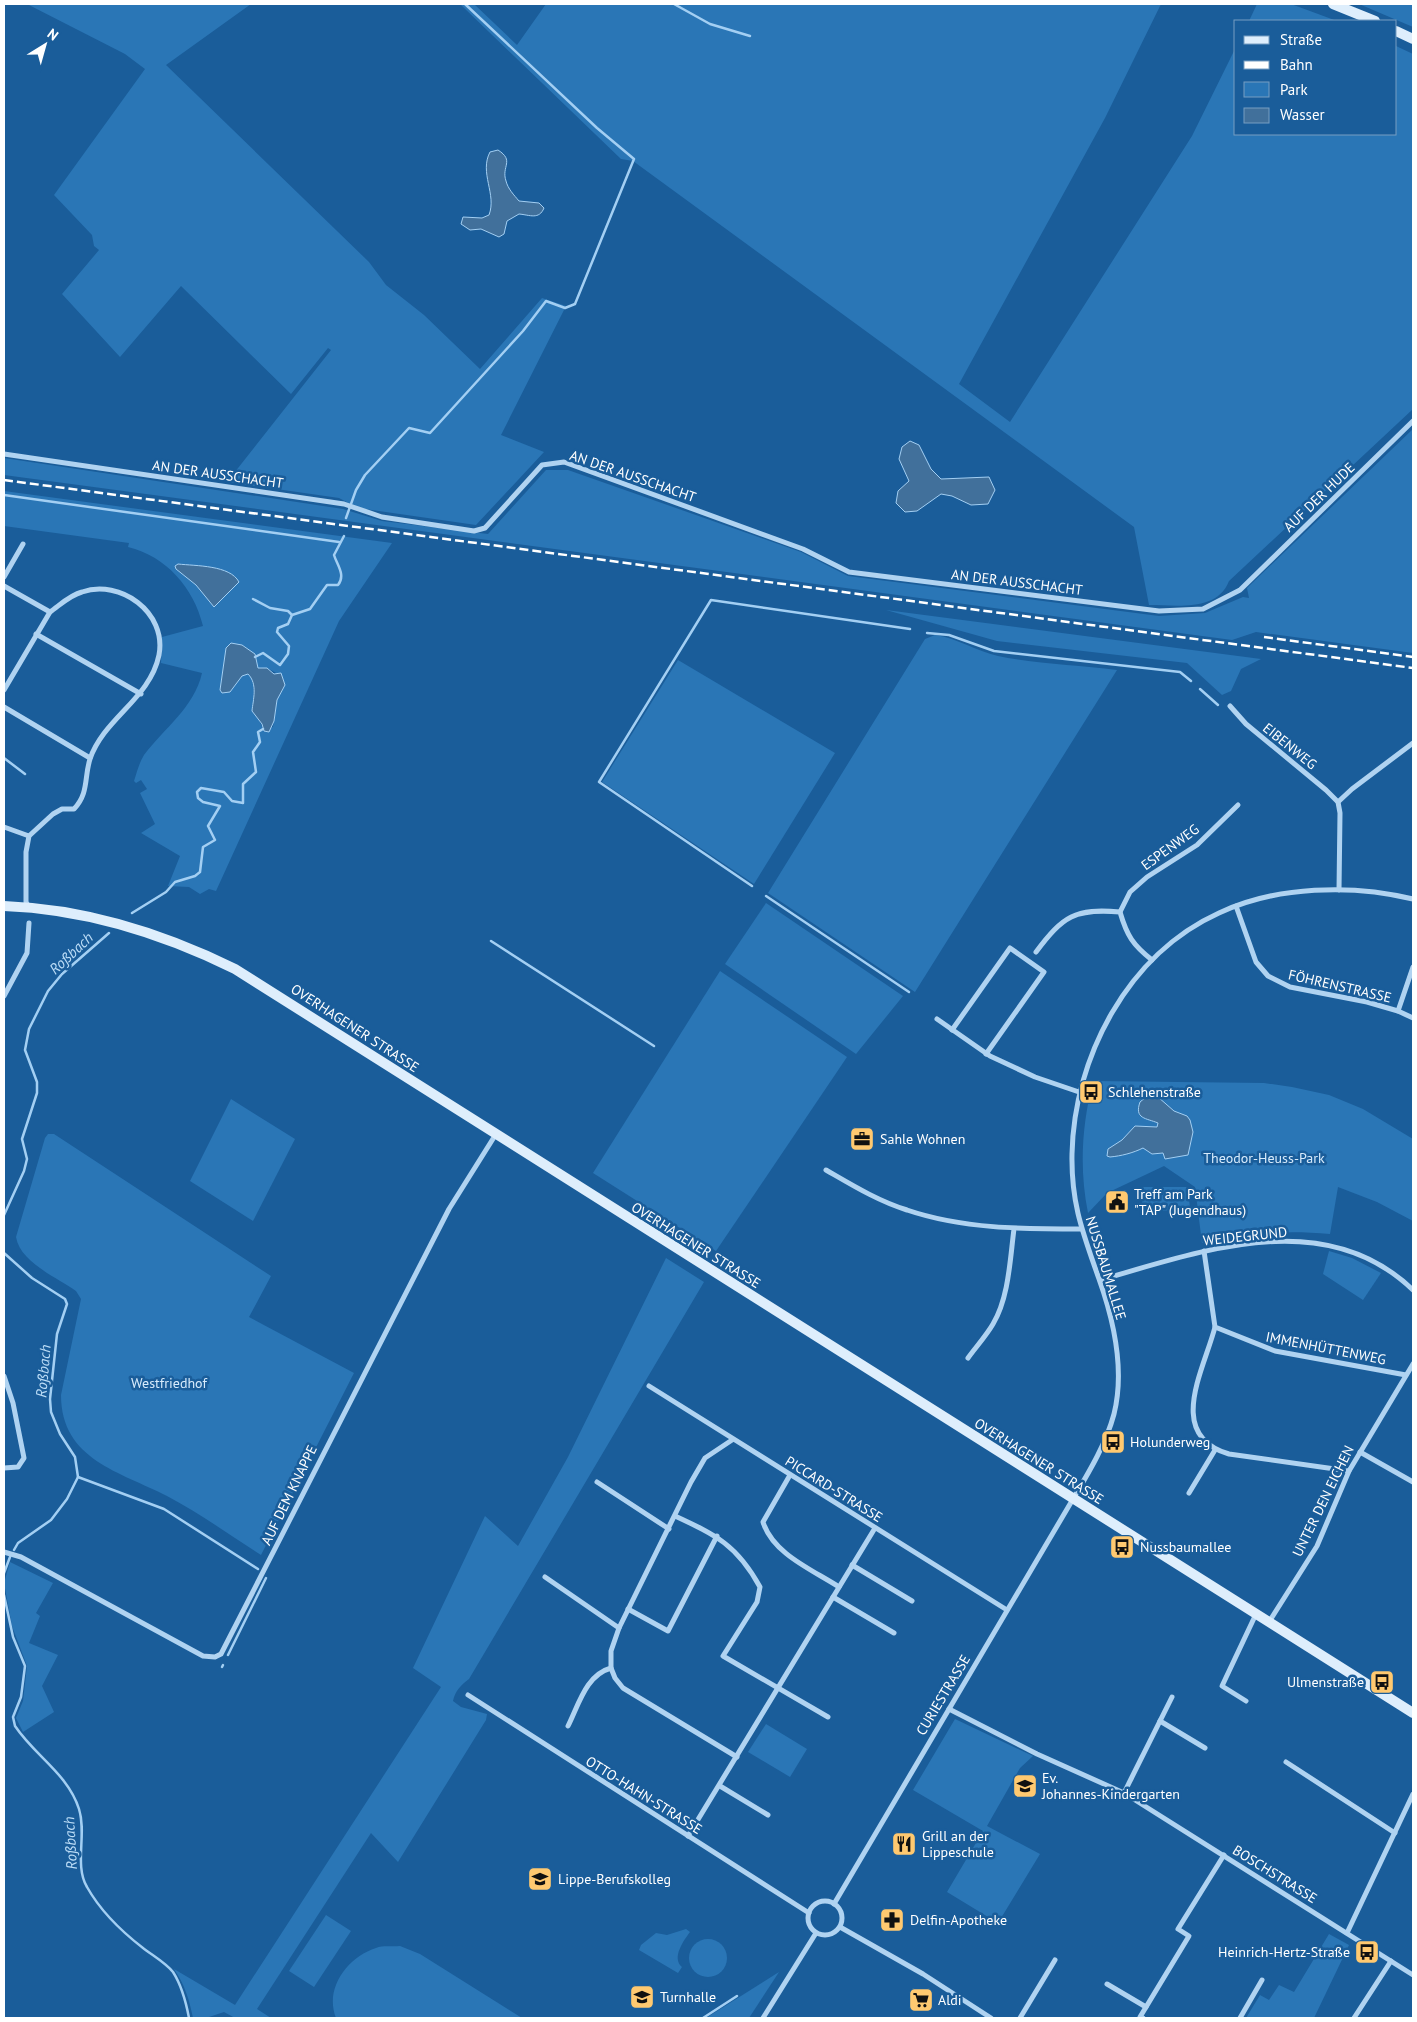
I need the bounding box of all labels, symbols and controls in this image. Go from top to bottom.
north arrow [20,20,70,70]
legend [1234,20,1397,135]
text: N [44,25,62,45]
text: Straße [1280,30,1322,49]
text: Bahn [1280,55,1313,74]
text: Park [1280,80,1308,99]
text: Wasser [1280,105,1325,124]
street label: AN DER AUSSCHACHT [568,446,699,506]
street label: AN DER AUSSCHACHT [151,456,285,492]
street label: AUF DER HUDE [1280,458,1358,536]
street label: AN DER AUSSCHACHT [950,565,1084,599]
street label: EIBENWEG [1259,719,1321,773]
street label: ESPENWEG [1137,820,1203,874]
water label: Roßbach [45,928,97,978]
street label: FÖHRENSTRASSE [1287,965,1393,1007]
street label: OVERHAGENER STRASSE [288,980,422,1076]
bus stop icon: Schlehenstraße [1078,1079,1104,1105]
place label: Schlehenstraße [1108,1083,1201,1101]
office icon: Sahle Wohnen [849,1126,875,1152]
place label: Sahle Wohnen [880,1130,965,1148]
park label: Theodor-Heuss-Park [1203,1149,1325,1167]
place label: Treff am Park "TAP" (Jugendhaus) [1134,1185,1246,1219]
public building icon: Treff am Park "TAP" (Jugendhaus) [1104,1189,1130,1215]
street label: OVERHAGENER STRASSE [628,1198,764,1292]
street label: NUSSBAUMALLEE [1082,1214,1130,1322]
street label: WEIDEGRUND [1202,1223,1288,1249]
street label: IMMENHÜTTENWEG [1264,1328,1388,1368]
water label: Roßbach [31,1344,55,1398]
park label: Westfriedhof [131,1374,207,1392]
street label: OVERHAGENER STRASSE [971,1414,1107,1508]
bus stop icon: Holunderweg [1100,1429,1126,1455]
place label: Holunderweg [1130,1433,1210,1451]
street label: AUF DEM KNAPPE [257,1442,321,1548]
street label: UNTER DEN EICHEN [1288,1442,1358,1560]
street label: PICCARD-STRASSE [782,1452,886,1526]
bus stop icon: Nussbaumallee [1109,1534,1135,1560]
place label: Nussbaumallee [1140,1538,1231,1556]
street label: CURIESTRASSE [912,1651,974,1739]
bus stop icon: Ulmenstraße [1369,1669,1395,1695]
place label: Ulmenstraße [1287,1673,1364,1691]
street label: OTTO-HAHN-STRASSE [582,1752,706,1838]
place label: Ev. Johannes-Kindergarten [1041,1769,1180,1803]
school or university icon: Ev. Johannes-Kindergarten [1012,1773,1038,1799]
water label: Roßbach [59,1816,81,1870]
place label: Grill an der Lippeschule [922,1827,994,1861]
restaurant icon: Grill an der Lippeschule [891,1831,917,1857]
street label: BOSCHSTRASSE [1229,1841,1321,1907]
school or university icon: Lippe-Berufskolleg [527,1866,553,1892]
place label: Lippe-Berufskolleg [558,1870,671,1888]
pharmacy icon: Delfin-Apotheke [879,1907,905,1933]
place label: Delfin-Apotheke [910,1911,1007,1929]
bus stop icon: Heinrich-Hertz-Straße [1354,1939,1380,1965]
place label: Heinrich-Hertz-Straße [1218,1943,1350,1961]
school or university icon: Turnhalle [629,1984,655,2010]
supermarket icon: Aldi [908,1987,934,2013]
place label: Turnhalle [660,1988,716,2006]
place label: Aldi [938,1991,962,2009]

